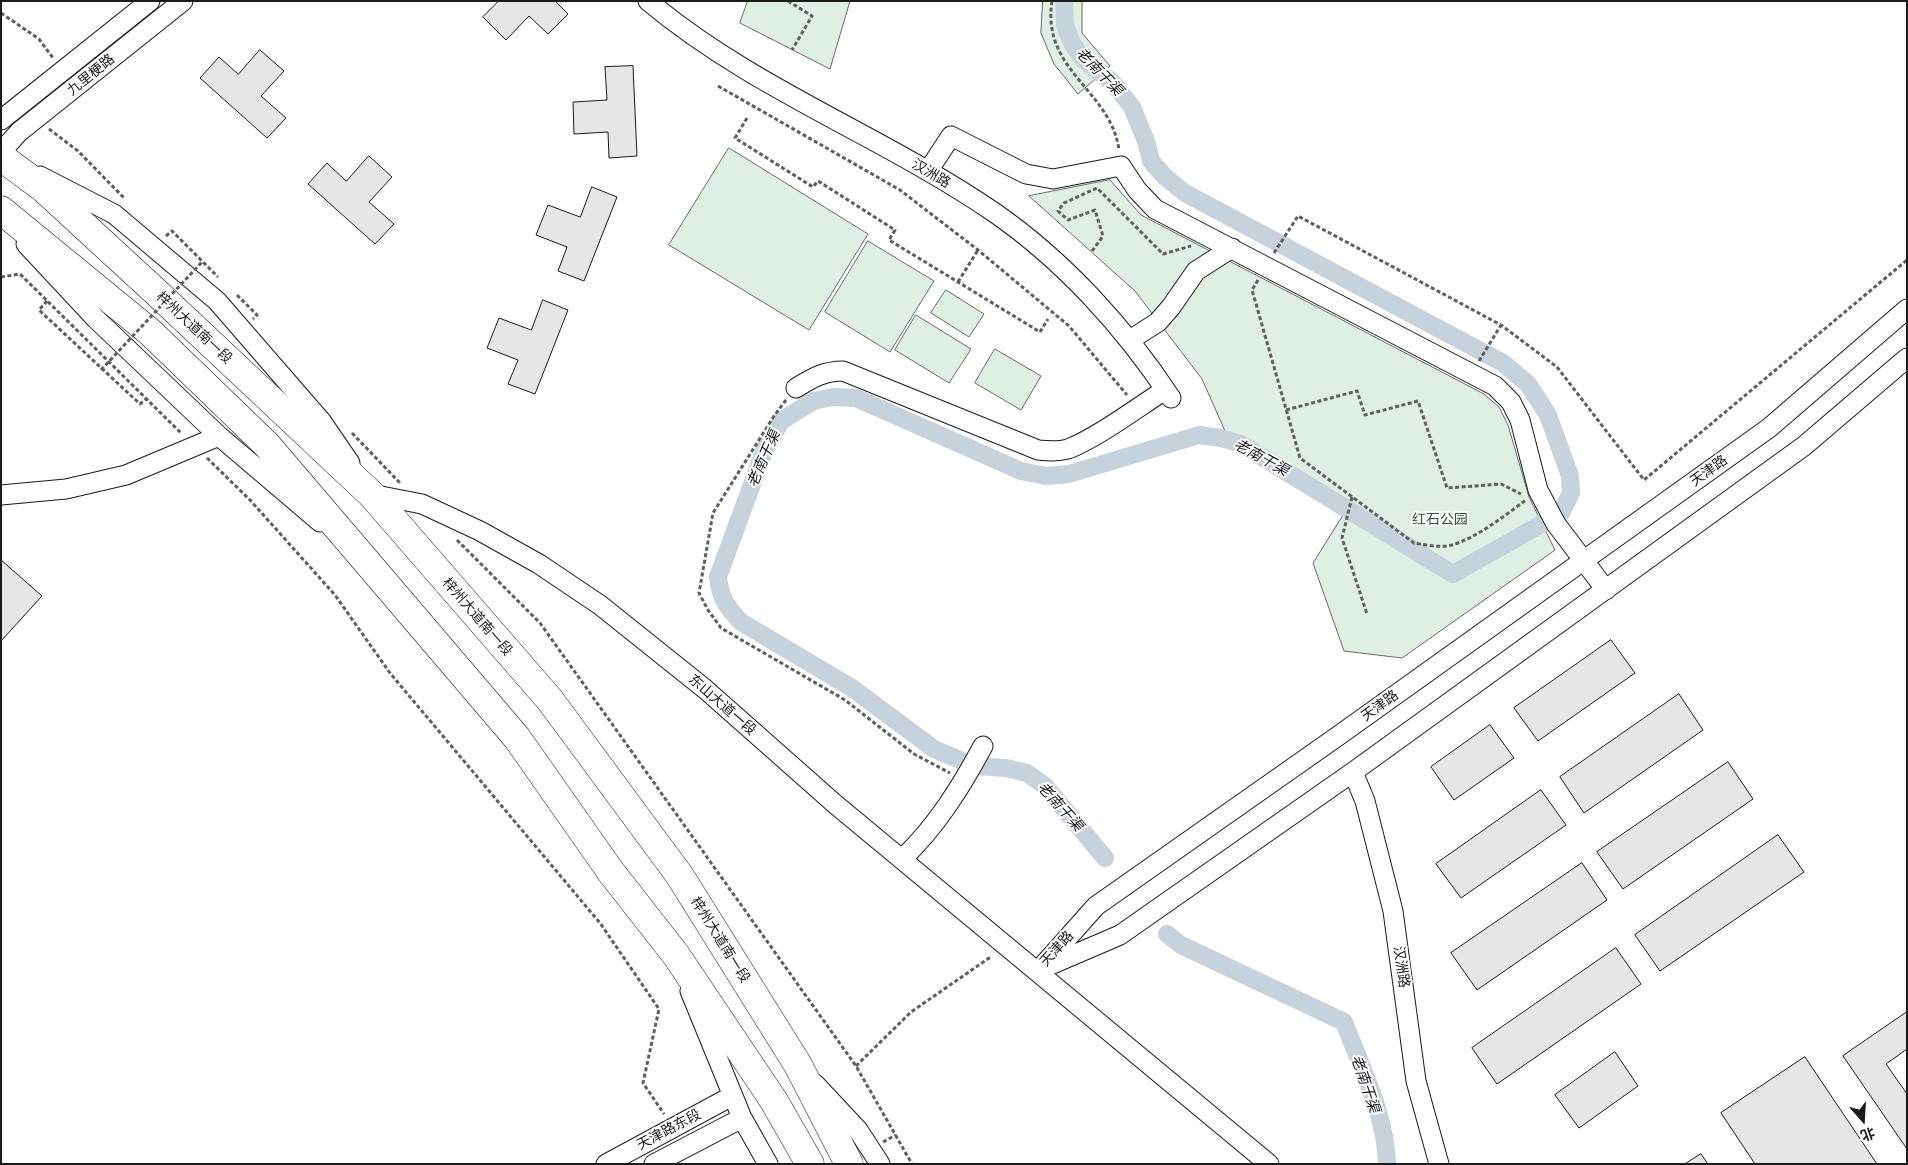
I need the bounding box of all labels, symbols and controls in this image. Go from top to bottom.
water label: 老南干渠 [1072,44,1126,100]
street label: 九里梗路 [64,51,118,99]
street label: 汉洲路 [909,156,953,192]
street label: 梓州大道南一段 [152,288,236,368]
water label: 老南干渠 [744,428,784,490]
water label: 老南干渠 [1230,436,1292,480]
street label: 天津路 [1687,452,1731,490]
park label: 红石公园 [1412,512,1468,528]
street label: 梓州大道南一段 [439,575,515,659]
street label: 东山大道一段 [685,671,759,739]
street label: 天津路 [1358,687,1402,725]
water label: 老南干渠 [1033,779,1087,835]
street label: 梓州大道南一段 [687,894,753,986]
street label: 天津路 [1037,928,1077,970]
street label: 汉洲路 [1390,945,1412,989]
water label: 老南干渠 [1347,1053,1383,1115]
north arrow [1838,1095,1888,1145]
street label: 天津路东段 [634,1106,704,1154]
text: 北 [1858,1123,1877,1145]

